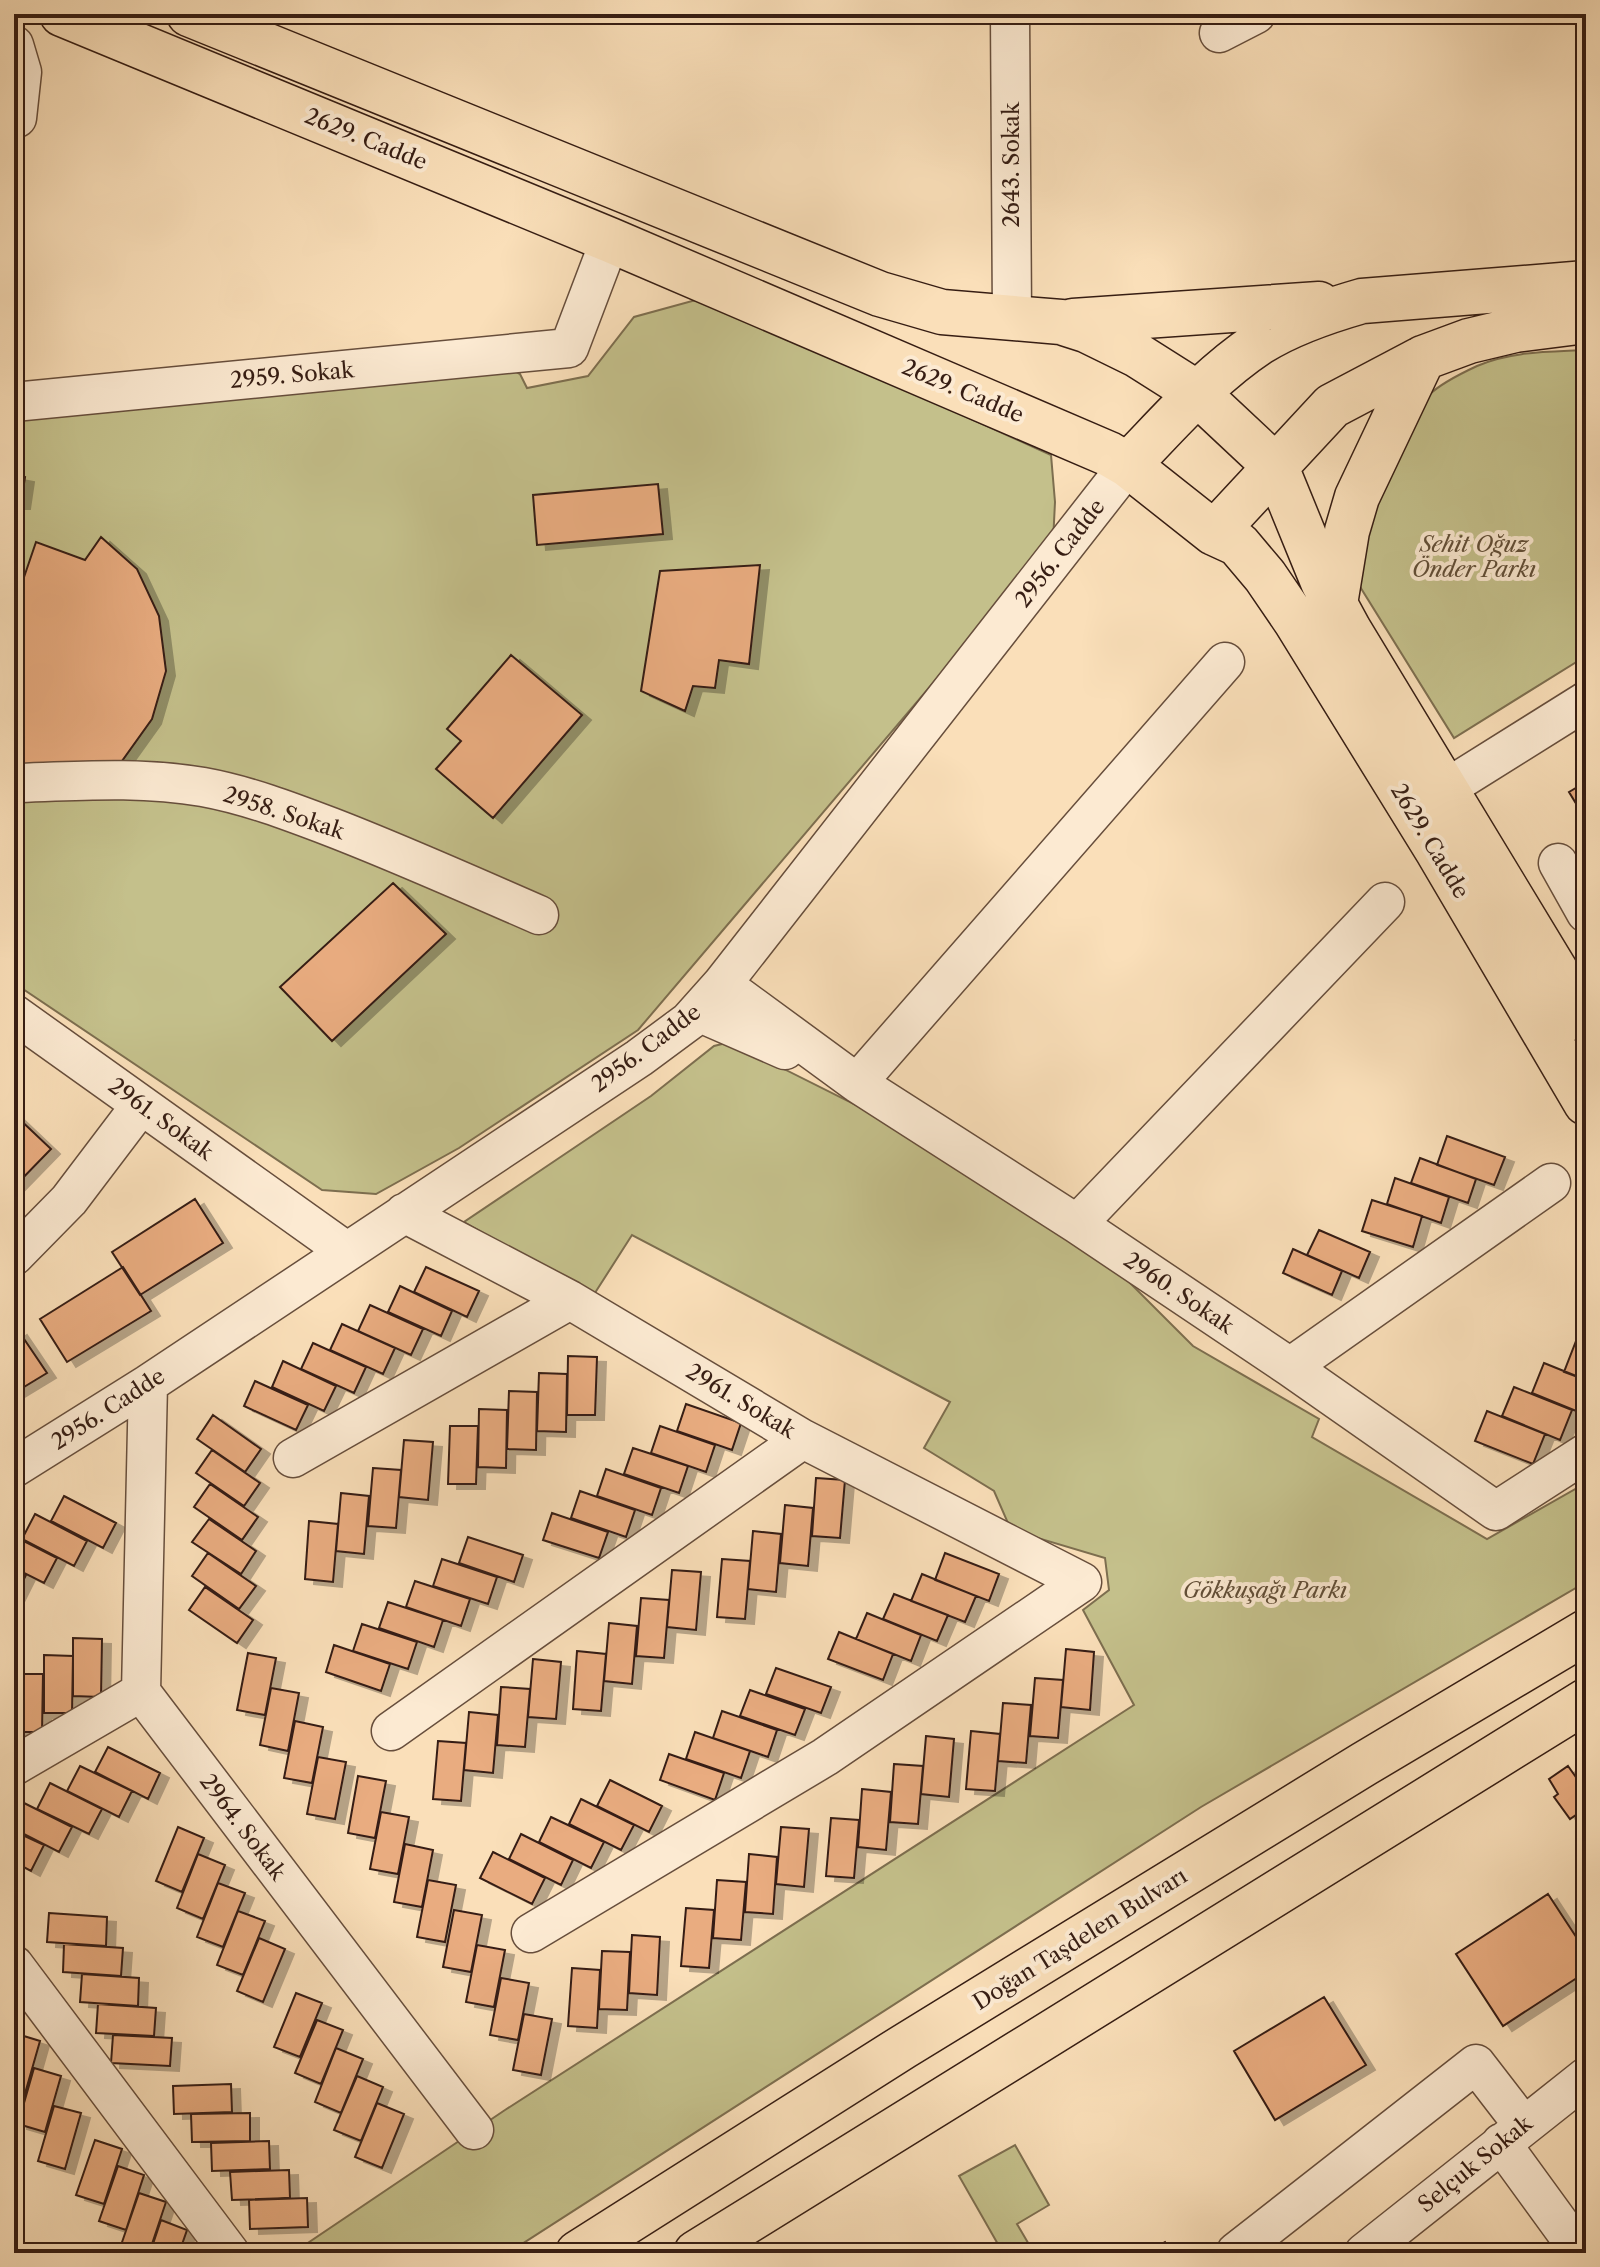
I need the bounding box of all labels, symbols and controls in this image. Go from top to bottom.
street label: 2643. Sokak [998,101,1025,228]
street label: 2629. Cadde [301,102,431,176]
street label: 2629. Cadde [898,353,1028,429]
street label: 2959. Sokak [229,356,356,394]
street label: 2956. Cadde [1009,494,1111,612]
park label: Şehit Oğuz Önder Parkı [1412,531,1536,583]
street label: 2629. Cadde [1385,779,1475,903]
street label: 2958. Sokak [220,781,349,846]
street label: 2956. Cadde [586,998,706,1098]
street label: 2961. Sokak [103,1072,220,1167]
street label: 2960. Sokak [1119,1246,1240,1340]
street label: 2961. Sokak [682,1358,802,1445]
street label: 2956. Cadde [46,1362,170,1456]
park label: Gökkuşağı Parkı [1183,1577,1347,1604]
street label: 2964. Sokak [194,1769,292,1886]
street label: Doğan Taşdelen Bulvarı [968,1862,1192,2016]
street label: Selçuk Sokak [1413,2109,1538,2218]

